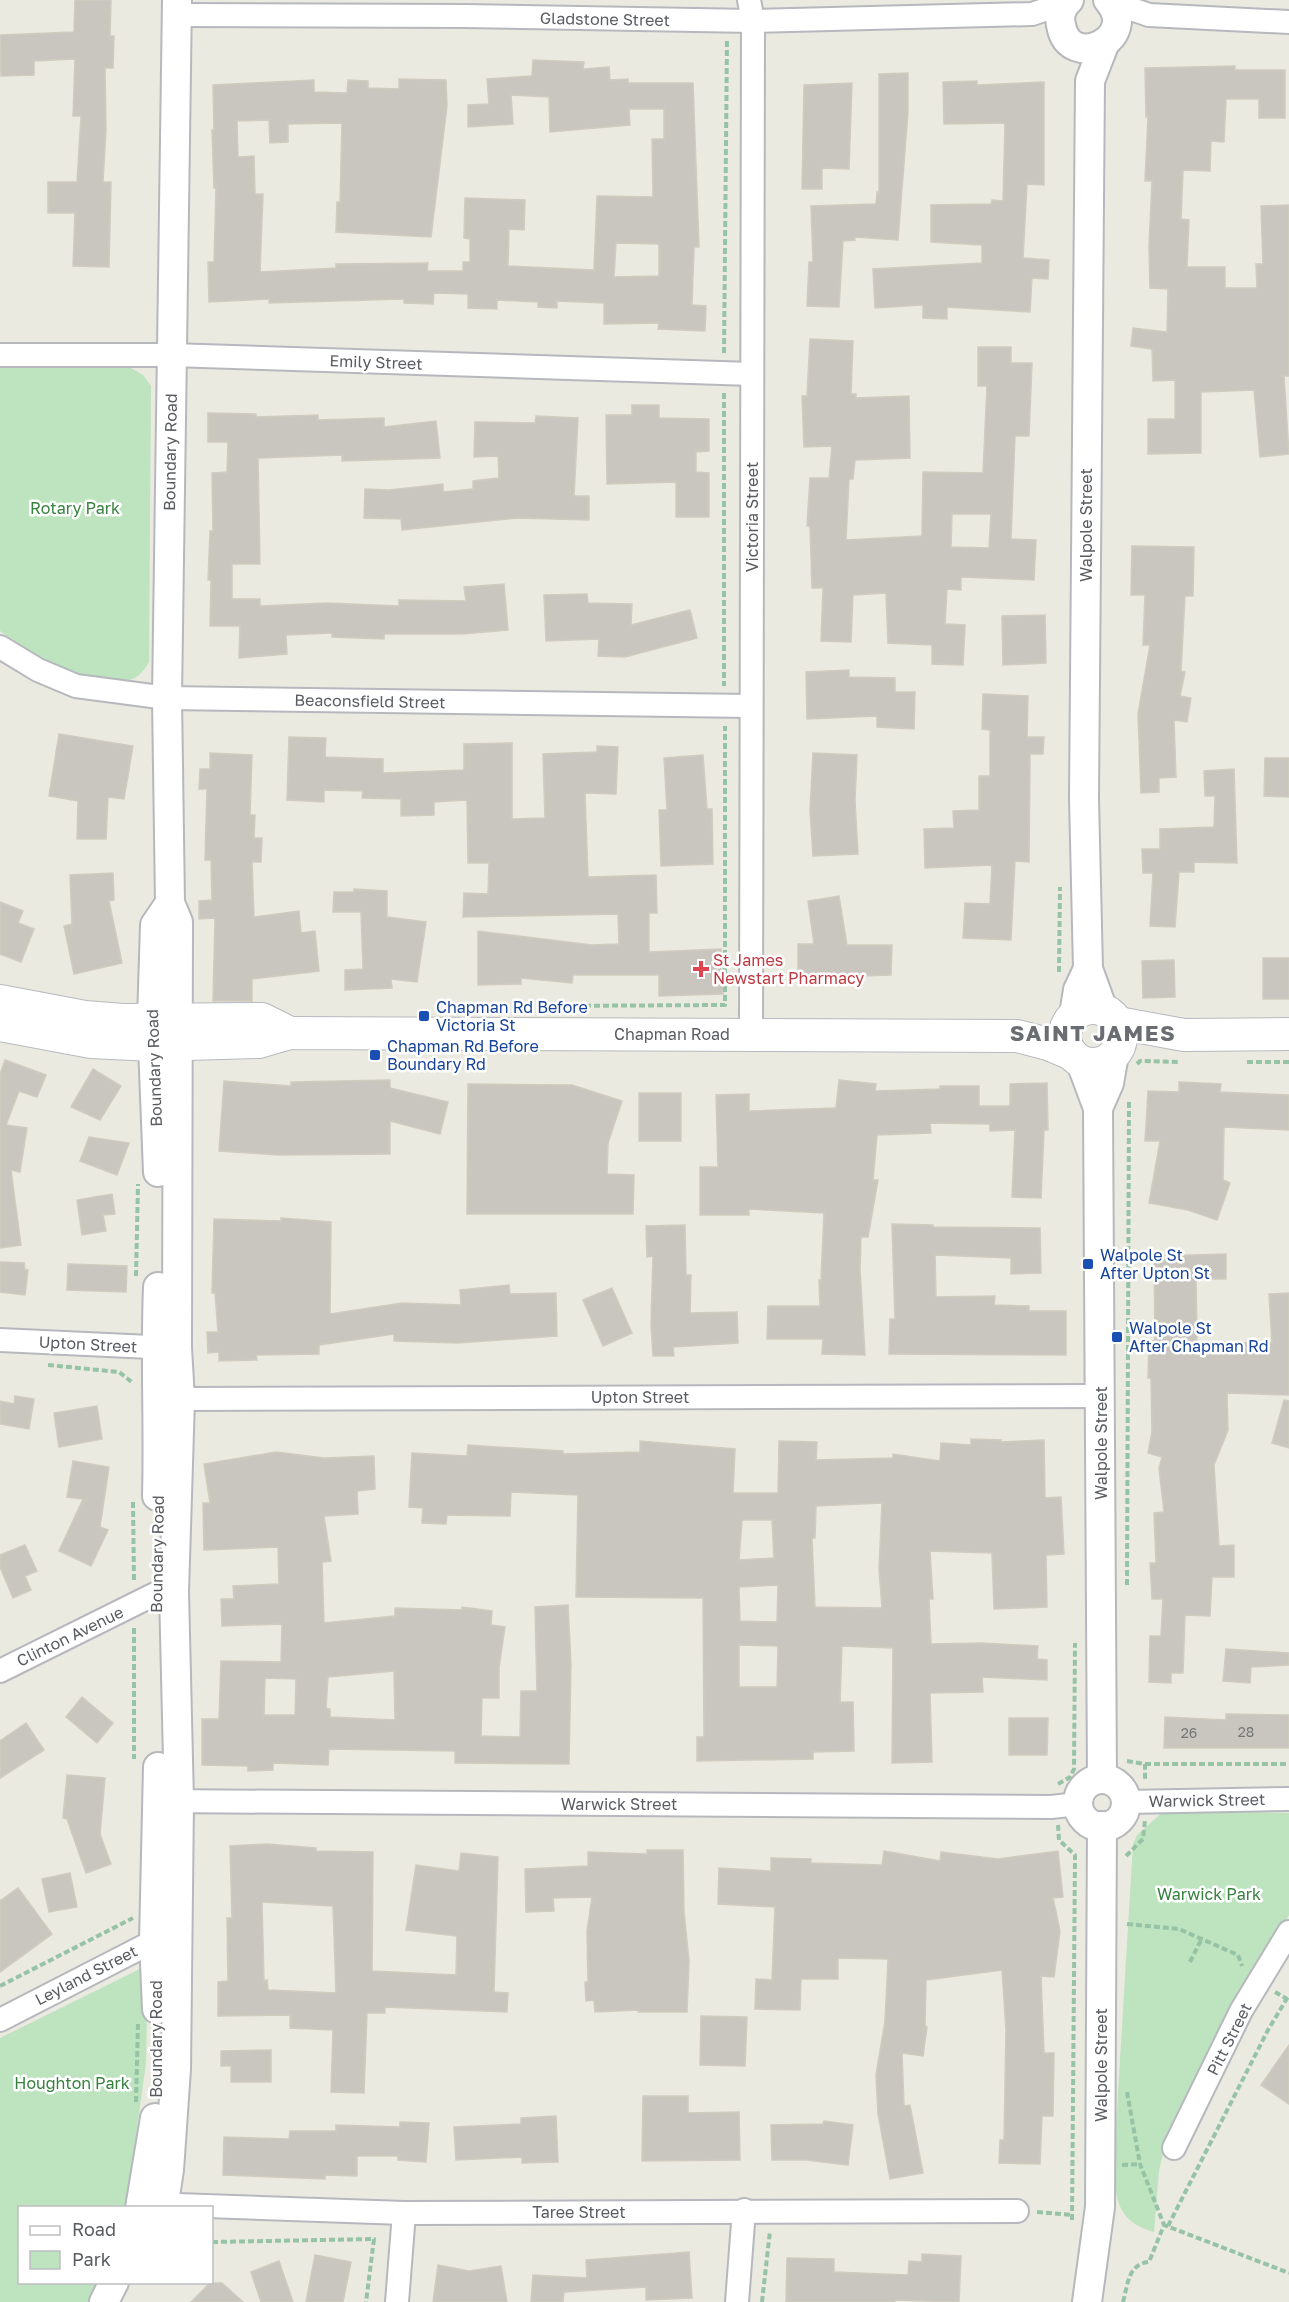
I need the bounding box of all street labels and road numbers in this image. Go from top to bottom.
street label: Gladstone Street [540,8,670,30]
street label: Emily Street [329,350,423,374]
street label: Boundary Road [159,393,181,511]
street label: Victoria Street [742,462,762,572]
street label: Walpole Street [1076,468,1096,582]
street label: Beaconsfield Street [294,690,446,712]
street label: Boundary Road [142,1009,166,1127]
street label: Chapman Road [614,1024,730,1044]
street label: Upton Street [38,1331,138,1357]
street label: Walpole Street [1091,1386,1111,1500]
street label: Upton Street [591,1387,689,1407]
street label: Boundary Road [146,1495,168,1613]
street label: Clinton Avenue [13,1602,127,1670]
street label: Warwick Street [1148,1789,1266,1811]
street label: Warwick Street [561,1794,677,1814]
street label: Leyland Street [32,1941,140,2009]
street label: Boundary Road [146,1980,166,2098]
street label: Pitt Street [1202,1999,1256,2079]
street label: Walpole Street [1091,2008,1111,2122]
street label: Taree Street [532,2202,626,2222]

